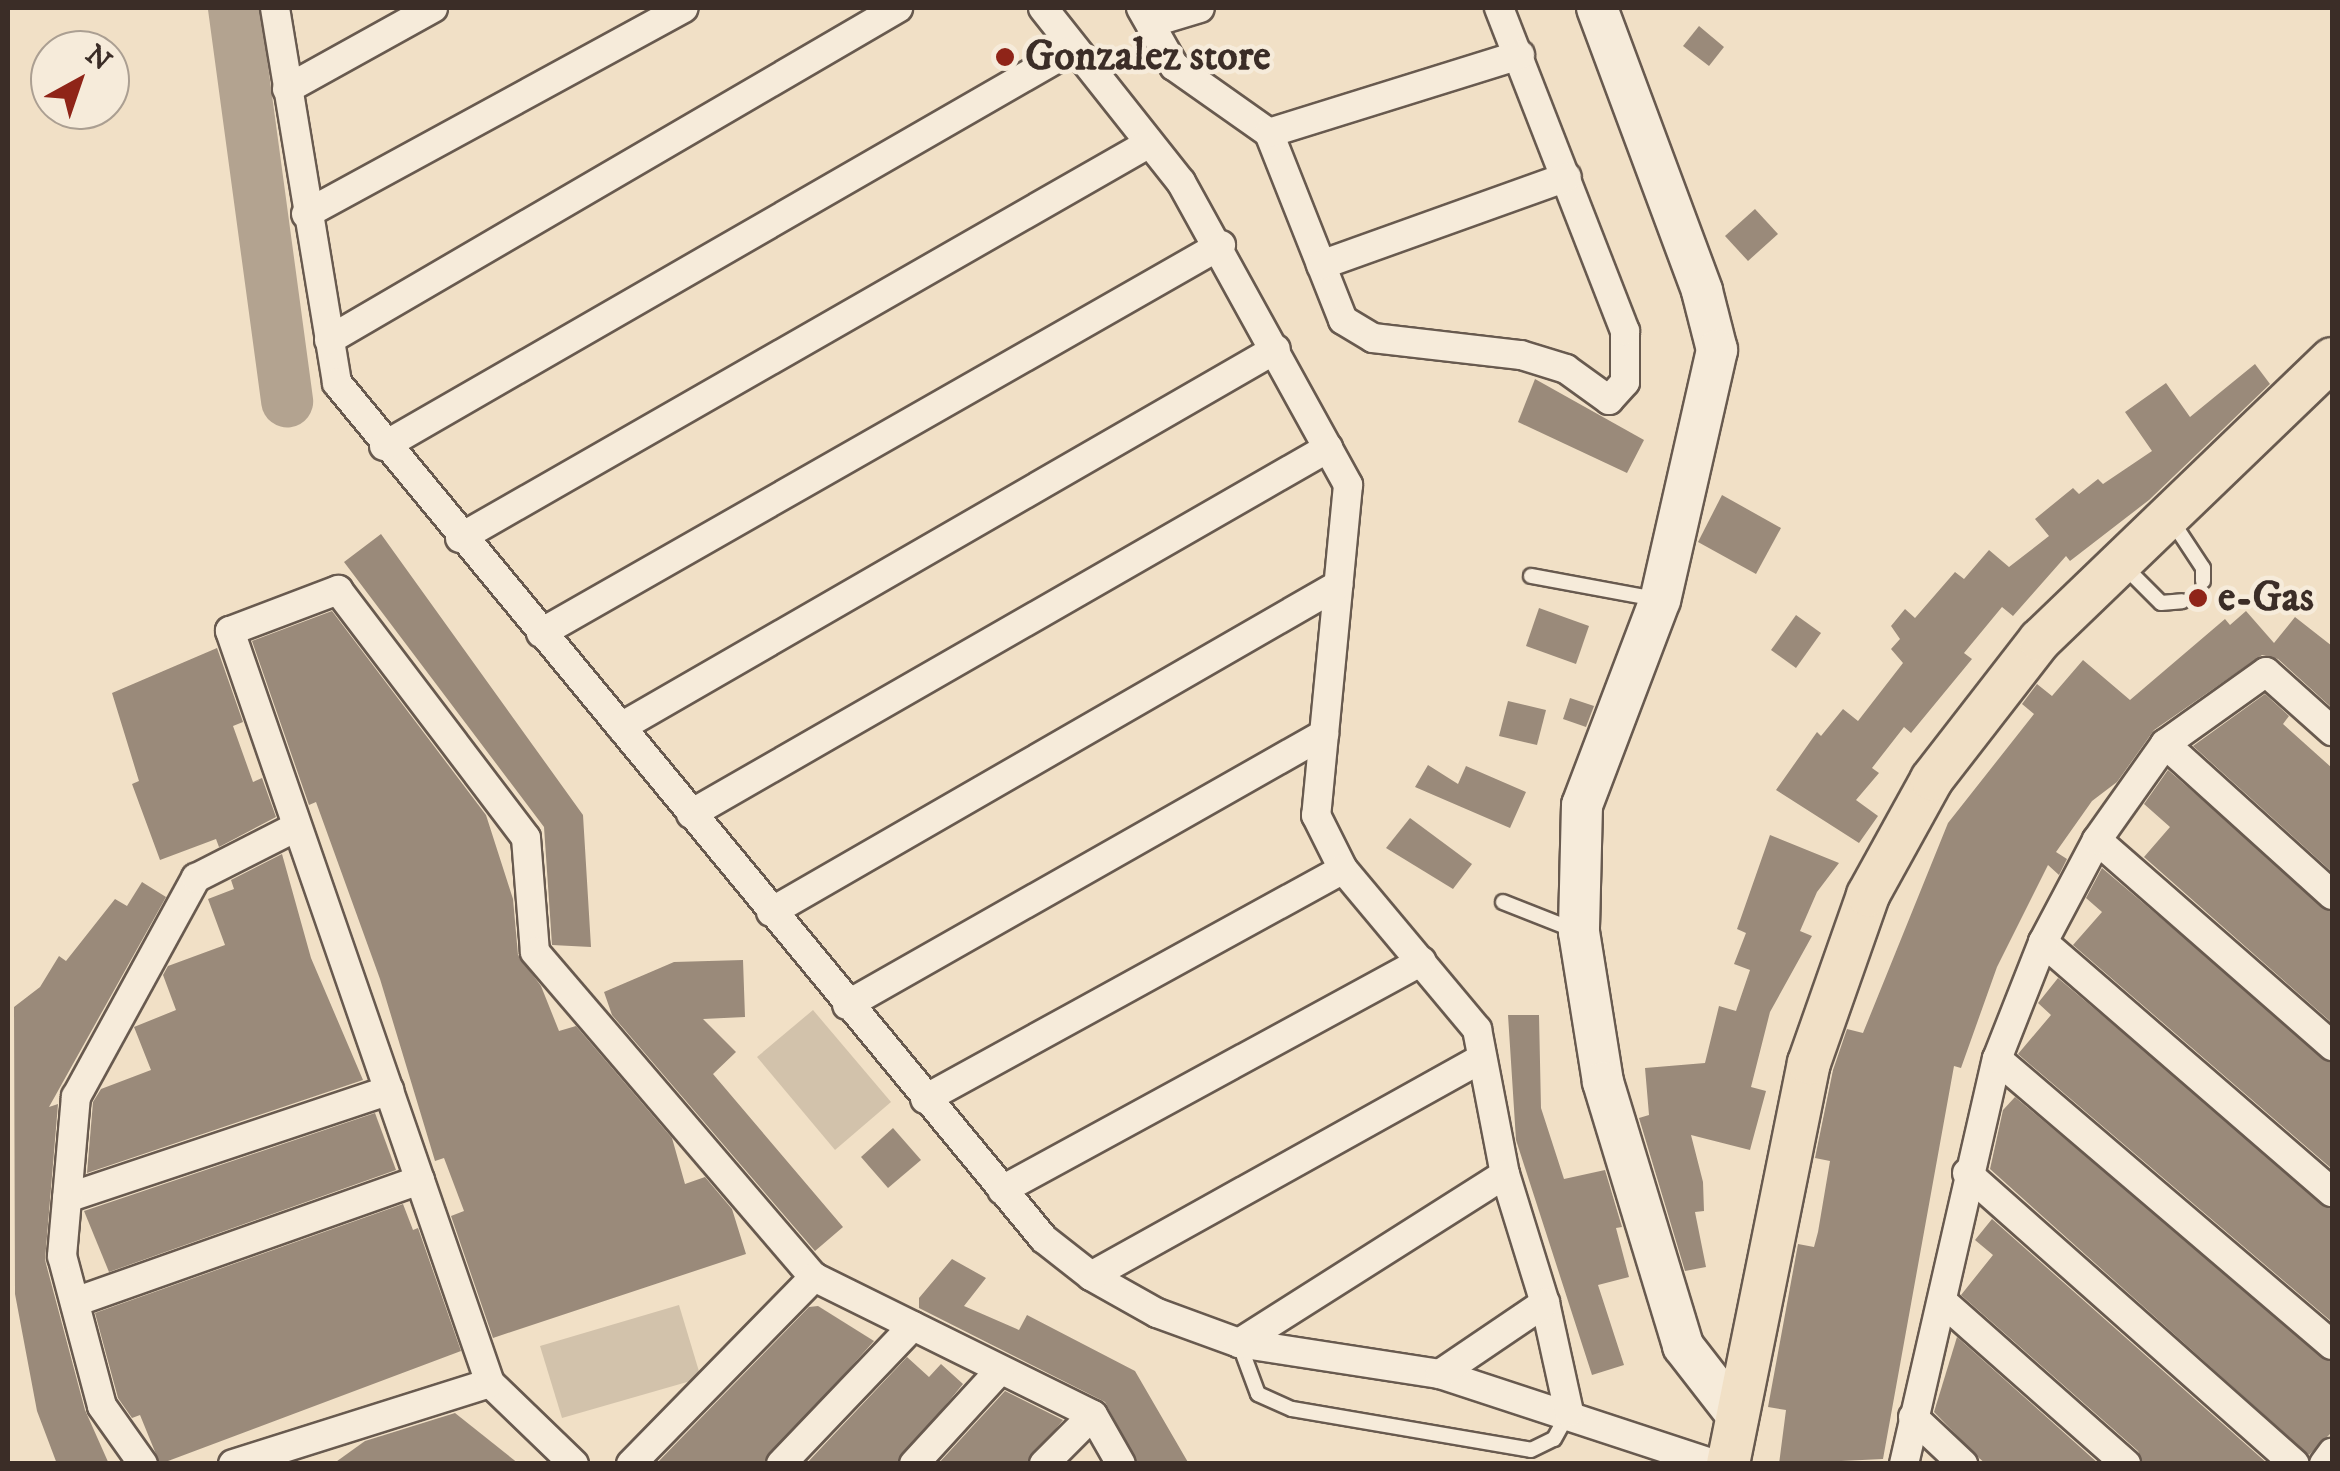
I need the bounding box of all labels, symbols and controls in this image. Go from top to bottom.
north arrow [30,30,130,130]
place label: Gonzalez store [1025,32,1271,82]
text: N [78,37,118,79]
marker: Gonzalez store [994,46,1016,68]
place label: e-Gas [2218,573,2314,623]
marker: e-Gas [2187,587,2209,609]

